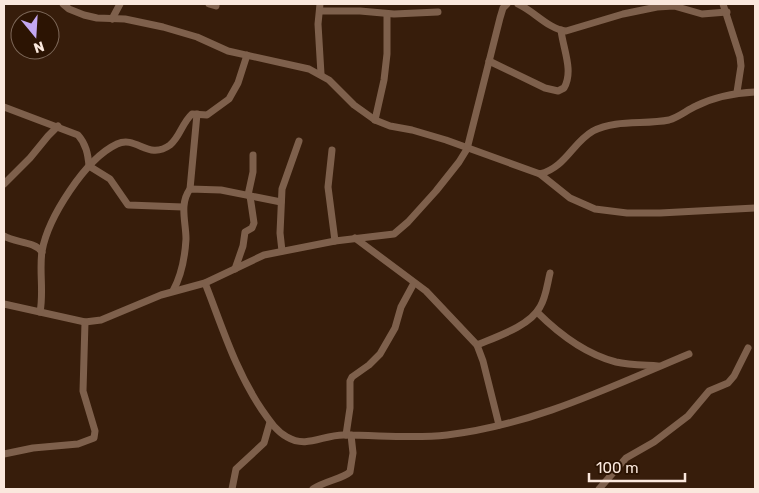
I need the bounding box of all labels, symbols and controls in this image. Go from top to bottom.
north arrow [10,10,60,60]
text: N [31,37,46,57]
scale bar [589,450,685,482]
text: 100 m [596,459,638,477]

